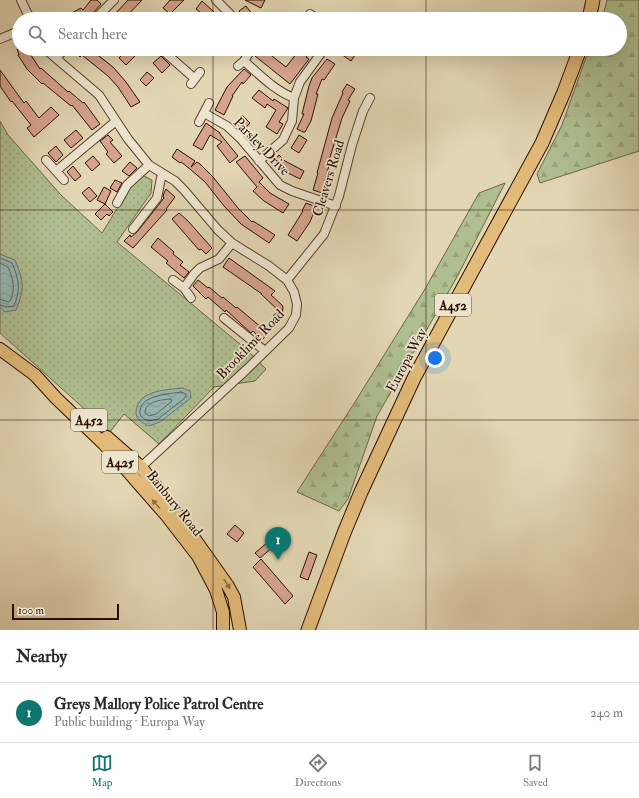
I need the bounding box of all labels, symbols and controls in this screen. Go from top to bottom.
search box [12,12,627,56]
icon: search [26,23,48,45]
text: Search here [58,25,127,44]
street label: Parsley Drive [229,114,294,180]
street label: Cleavers Road [309,138,348,218]
road number: A452 [435,294,471,316]
street label: Brooklime Road [213,306,288,383]
street label: Europa Way [383,325,432,396]
your location [425,348,445,368]
road number: A452 [71,409,107,431]
road number: A425 [102,451,138,473]
street label: Banbury Road [142,467,206,540]
one-way arrow [152,498,161,509]
pin: 1 [265,527,291,560]
one-way arrow [223,578,230,590]
scale bar [12,602,119,621]
text: 100 m [18,604,44,617]
text: Nearby [16,646,67,667]
text: Greys Mallory Police Patrol Centre [54,695,264,714]
text: 1 [27,705,31,721]
text: 240 m [590,705,623,721]
text: Public building · Europa Way [54,714,205,730]
tab: Map [91,752,113,789]
tab: Directions [295,752,341,789]
tab: Saved [523,752,548,789]

